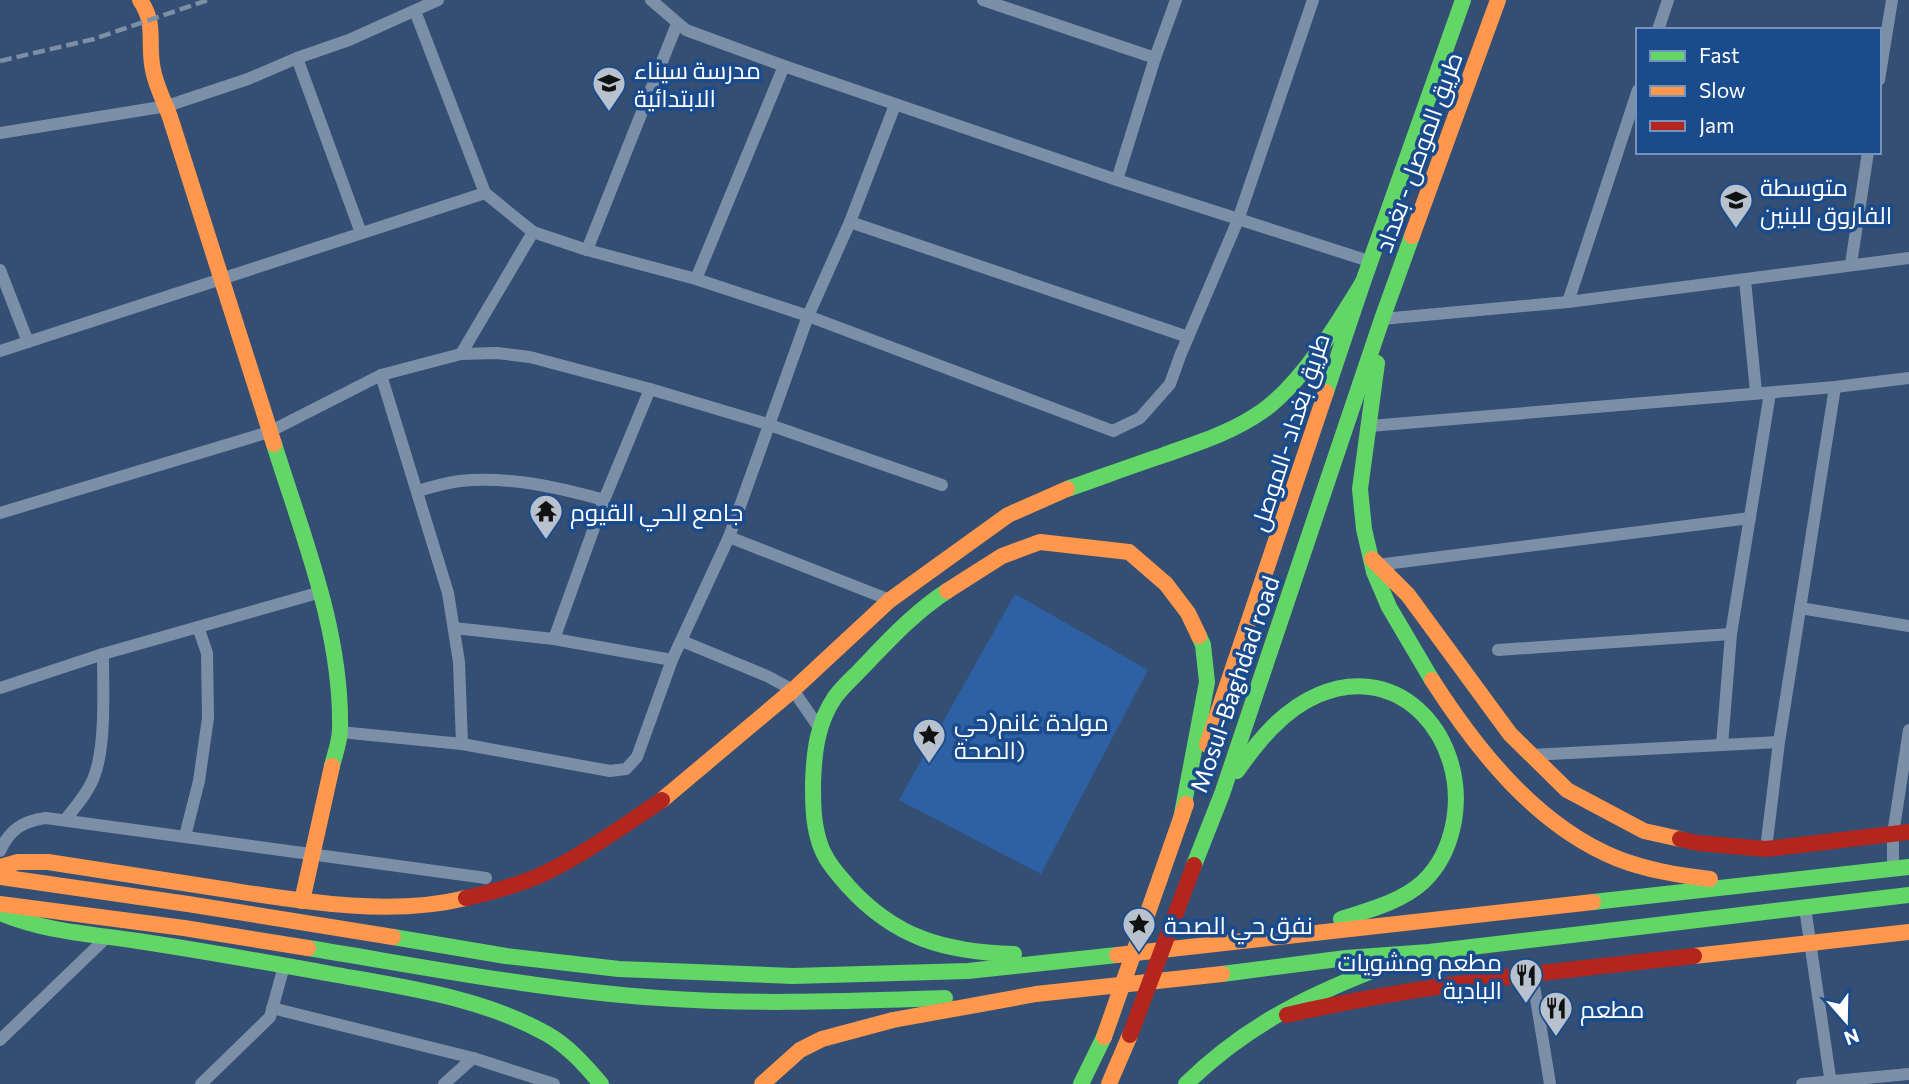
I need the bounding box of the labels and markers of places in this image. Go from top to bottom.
place label: مدرسة سيناء الابتدائية [634,55,761,112]
school or university icon: مدرسة سيناء الابتدائية [590,64,628,113]
place label: متوسطة الفاروق للبنين [1760,172,1892,231]
school or university icon: متوسطة الفاروق للبنين [1717,181,1755,230]
temple icon: جامع الحي القيوم [527,492,565,541]
place label: جامع الحي القيوم [570,497,743,532]
place label: مولدة غانم(حي الصحة) [954,707,1109,764]
place icon: مولدة غانم(حي الصحة) [910,716,948,765]
place icon: نفق حي الصحة [1120,905,1158,954]
place label: نفق حي الصحة [1164,910,1313,945]
place label: مطعم ومشويات البادية [1337,947,1502,1004]
restaurant icon: مطعم ومشويات البادية [1507,956,1545,1005]
restaurant icon: مطعم [1537,989,1575,1038]
place label: مطعم [1580,994,1644,1026]

